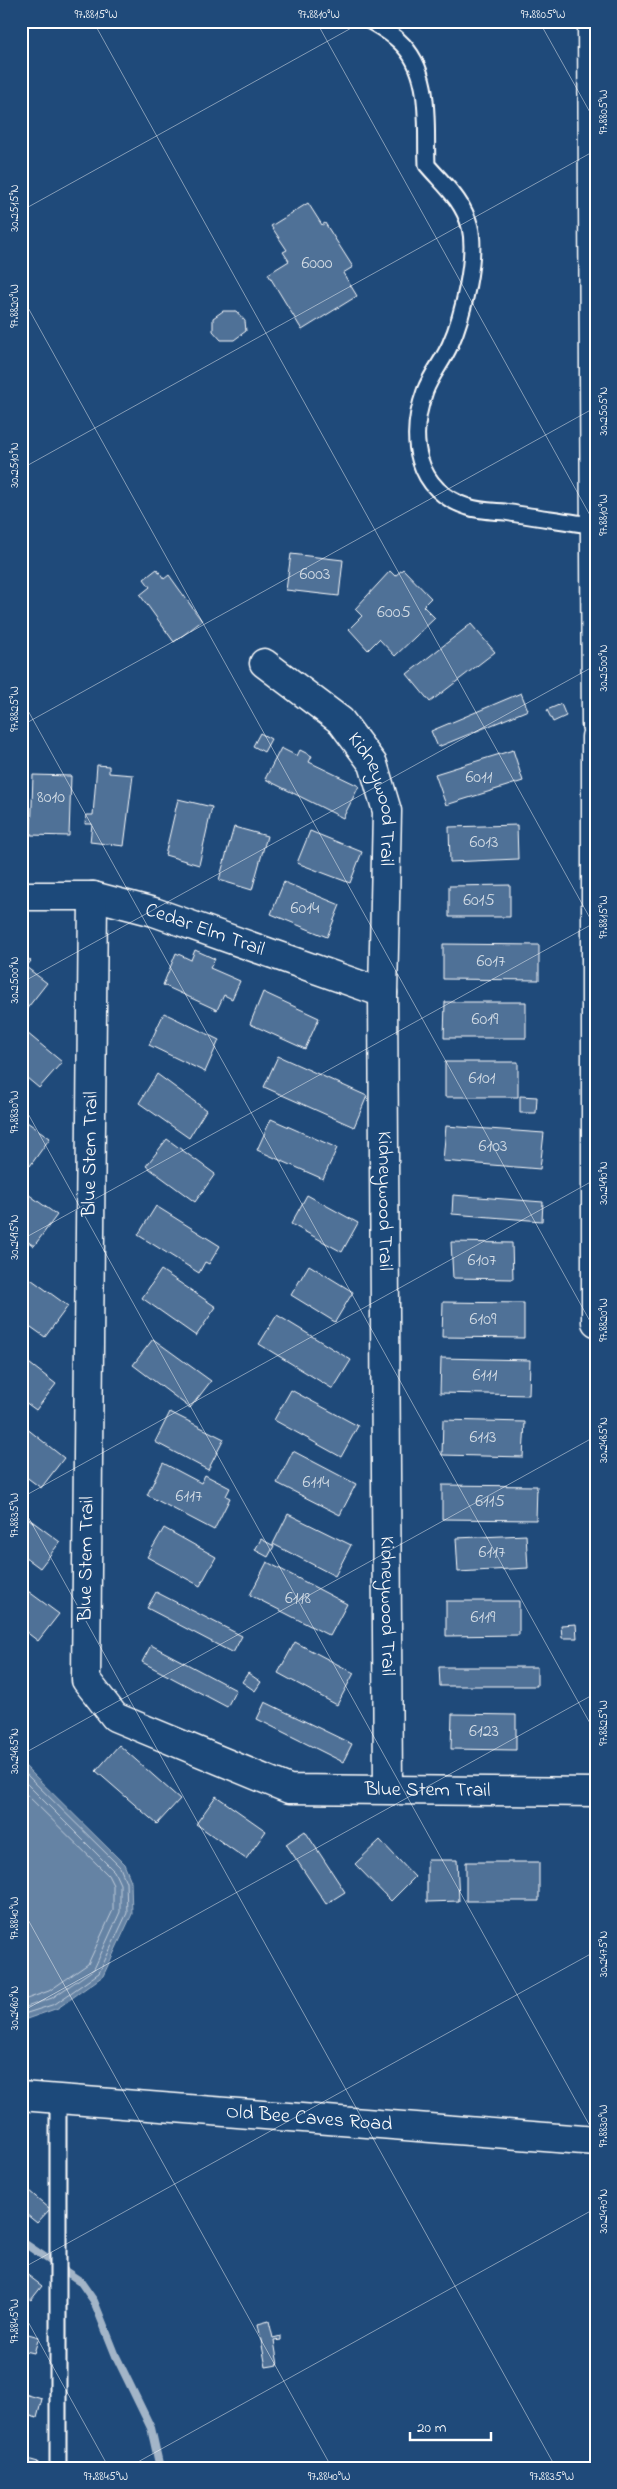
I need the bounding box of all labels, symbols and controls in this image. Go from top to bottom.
text: 97.8815°W [74,6,118,24]
text: 97.8810°W [298,6,340,24]
text: 97.8805°W [521,6,565,24]
text: 97.8805°W [595,90,613,134]
text: 30.2515°N [6,184,24,232]
house number: 6000 [301,251,333,277]
text: 97.8820°W [6,284,24,328]
text: 30.2505°N [595,387,613,435]
text: 30.2510°N [6,442,24,488]
text: 97.8810°W [595,494,613,536]
house number: 6003 [300,562,330,588]
house number: 6005 [377,600,411,626]
text: 30.2500°N [595,644,613,692]
text: 97.8825°W [6,686,24,732]
street label: Kidneywood Trail [340,726,402,866]
house number: 6011 [465,765,493,791]
house number: 8010 [37,785,65,811]
house number: 6013 [470,830,498,856]
house number: 6015 [463,888,495,914]
text: 97.8815°W [595,895,613,939]
street label: Cedar Elm Trail [142,896,268,964]
house number: 6014 [291,896,320,922]
house number: 6017 [477,949,506,975]
text: 30.2500°N [6,956,24,1004]
house number: 6019 [472,1007,499,1033]
house number: 6101 [468,1066,496,1092]
text: 97.8830°W [6,1091,24,1133]
street label: Blue Stem Trail [75,1091,107,1218]
street label: Kidneywood Trail [369,1131,399,1271]
house number: 6103 [479,1134,507,1160]
text: 30.2490°N [595,1161,613,1205]
text: 30.2495°N [6,1214,24,1260]
house number: 6107 [468,1248,497,1274]
text: 97.8820°W [595,1298,613,1342]
house number: 6109 [470,1307,497,1333]
house number: 6111 [472,1363,498,1389]
text: 30.2485°N [595,1417,613,1463]
house number: 6113 [470,1425,496,1451]
house number: 6114 [303,1470,330,1496]
house number: 6117 [176,1484,203,1510]
house number: 6115 [475,1489,505,1515]
text: 97.8835°W [6,1493,24,1537]
street label: Blue Stem Trail [71,1496,103,1623]
street label: Kidneywood Trail [372,1536,402,1676]
house number: 6117 [479,1540,506,1566]
house number: 6118 [285,1586,311,1612]
house number: 6119 [471,1605,496,1631]
text: 97.8825°W [595,1700,613,1746]
house number: 6123 [469,1719,499,1745]
text: 30.2485°N [6,1728,24,1774]
street label: Blue Stem Trail [364,1775,491,1805]
text: 97.8840°W [6,1897,24,1939]
text: 30.2475°N [595,1931,613,1977]
text: 30.2480°N [6,1986,24,2030]
street label: Old Bee Caves Road [225,2098,393,2140]
text: 97.8830°W [595,2105,613,2147]
text: 30.2470°N [595,2189,613,2233]
text: 97.8845°W [6,2299,24,2343]
scale bar [410,2409,491,2441]
text: 20 m [417,2417,447,2439]
text: 97.8845°W [84,2468,128,2486]
text: 97.8840°W [308,2468,350,2486]
text: 97.8835°W [530,2468,574,2486]

